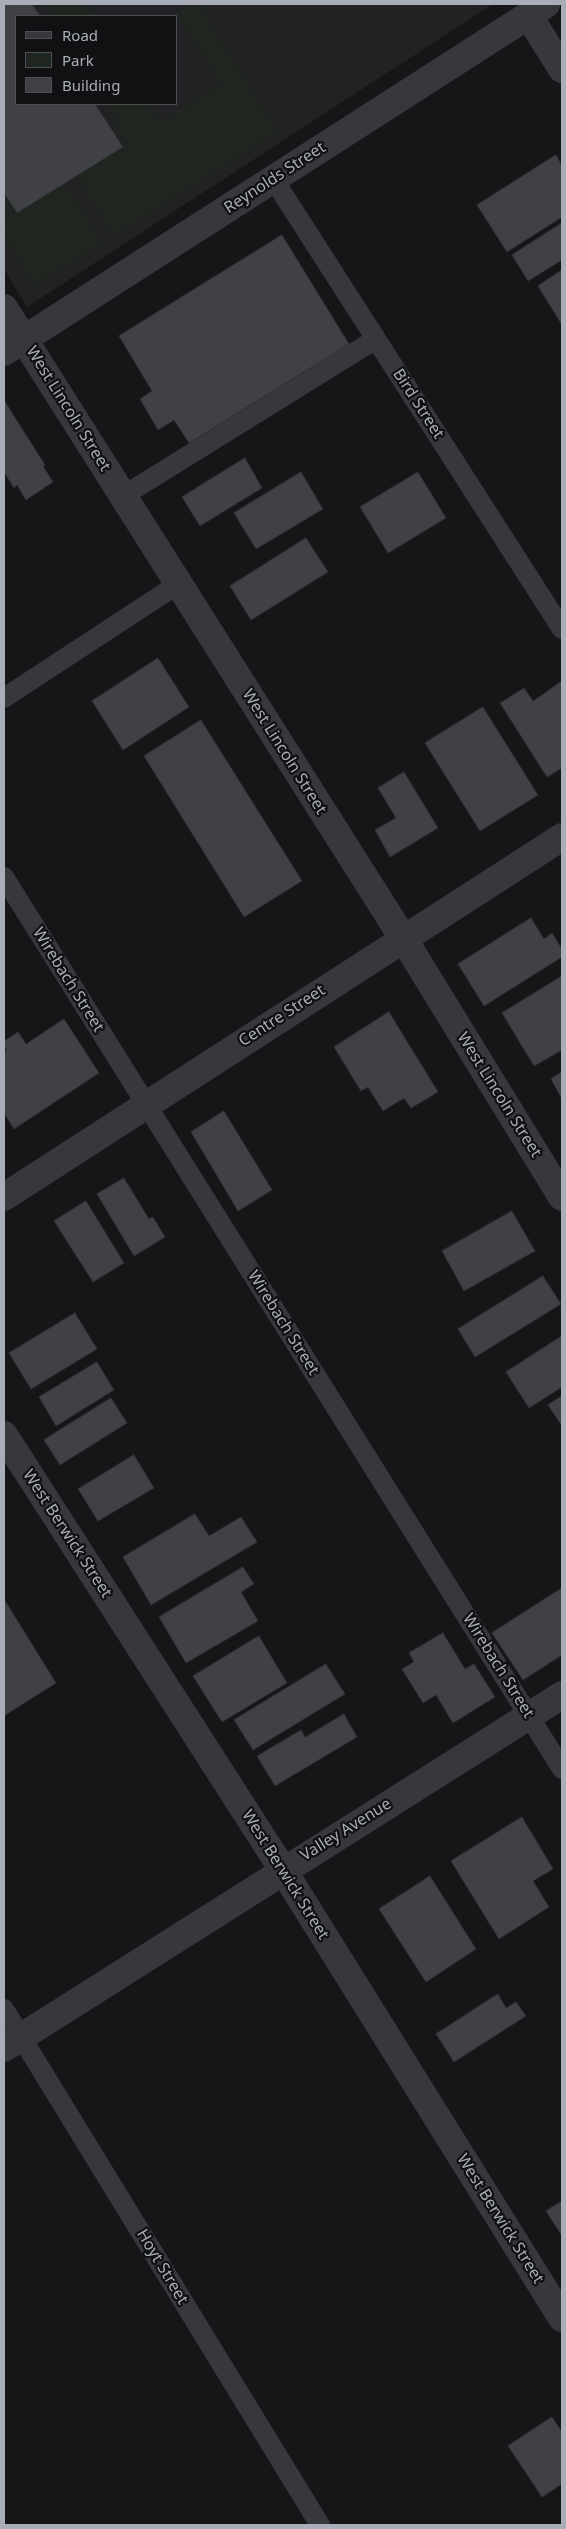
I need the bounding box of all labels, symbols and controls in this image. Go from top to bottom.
legend [15,15,178,105]
text: Road [62,25,98,45]
text: Park [62,50,94,70]
text: Building [62,75,120,95]
street label: Reynolds Street [221,138,329,218]
street label: West Lincoln Street [22,343,114,475]
street label: Bird Street [388,365,448,443]
street label: West Lincoln Street [238,686,330,818]
street label: Wirebach Street [28,924,108,1036]
street label: Centre Street [235,981,329,1051]
street label: West Lincoln Street [453,1029,545,1161]
street label: Wirebach Street [243,1267,323,1379]
street label: West Berwick Street [18,1466,116,1602]
street label: Wirebach Street [458,1610,538,1722]
street label: Valley Avenue [297,1794,395,1866]
street label: West Berwick Street [237,1807,333,1943]
street label: West Berwick Street [452,2151,548,2287]
street label: Hoyt Street [132,2226,192,2308]

